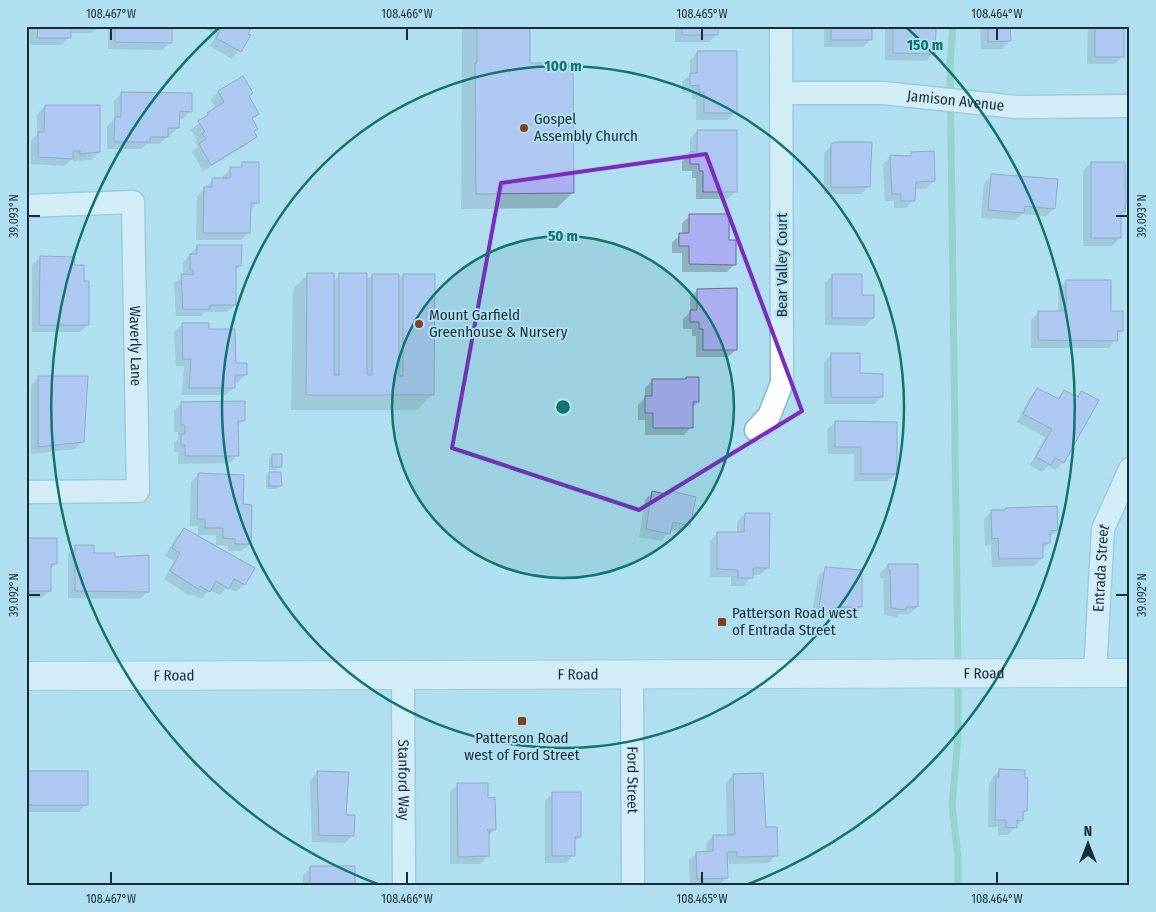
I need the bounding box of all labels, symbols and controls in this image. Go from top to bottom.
text: 108.467°W [86,7,136,21]
text: 108.466°W [381,7,433,21]
text: 108.465°W [677,7,727,21]
text: 108.464°W [971,7,1023,21]
text: 150 m [907,36,943,54]
text: 100 m [544,57,582,75]
street label: Jamison Avenue [906,87,1005,115]
place label: Gospel Assembly Church [534,110,638,145]
marker: Gospel Assembly Church [518,122,530,134]
text: 39.093°N [7,194,21,238]
text: 39.093°N [1135,194,1149,238]
street label: Bear Valley Court [773,213,791,317]
text: 50 m [548,227,578,245]
street label: Waverly Lane [126,305,145,386]
place label: Mount Garfield Greenhouse & Nursery [429,306,568,341]
marker: Mount Garfield Greenhouse & Nursery [413,318,425,330]
centre of rings [554,398,572,416]
street label: Entrada Street [1089,521,1113,612]
text: 39.092°N [7,573,21,617]
text: 39.092°N [1135,573,1149,617]
place label: Patterson Road west of Entrada Street [732,604,857,639]
marker: Patterson Road west of Entrada Street [716,616,728,628]
street label: F Road [963,664,1005,682]
street label: F Road [557,665,599,684]
street label: F Road [153,667,195,685]
marker: Patterson Road west of Ford Street [516,715,528,727]
place label: Patterson Road west of Ford Street [464,729,580,764]
street label: Stanford Way [394,739,413,821]
street label: Ford Street [623,746,642,814]
north arrow [1064,820,1114,870]
text: N [1084,823,1092,840]
text: 108.467°W [86,892,136,906]
text: 108.466°W [381,892,433,906]
text: 108.465°W [677,892,727,906]
text: 108.464°W [971,892,1023,906]

